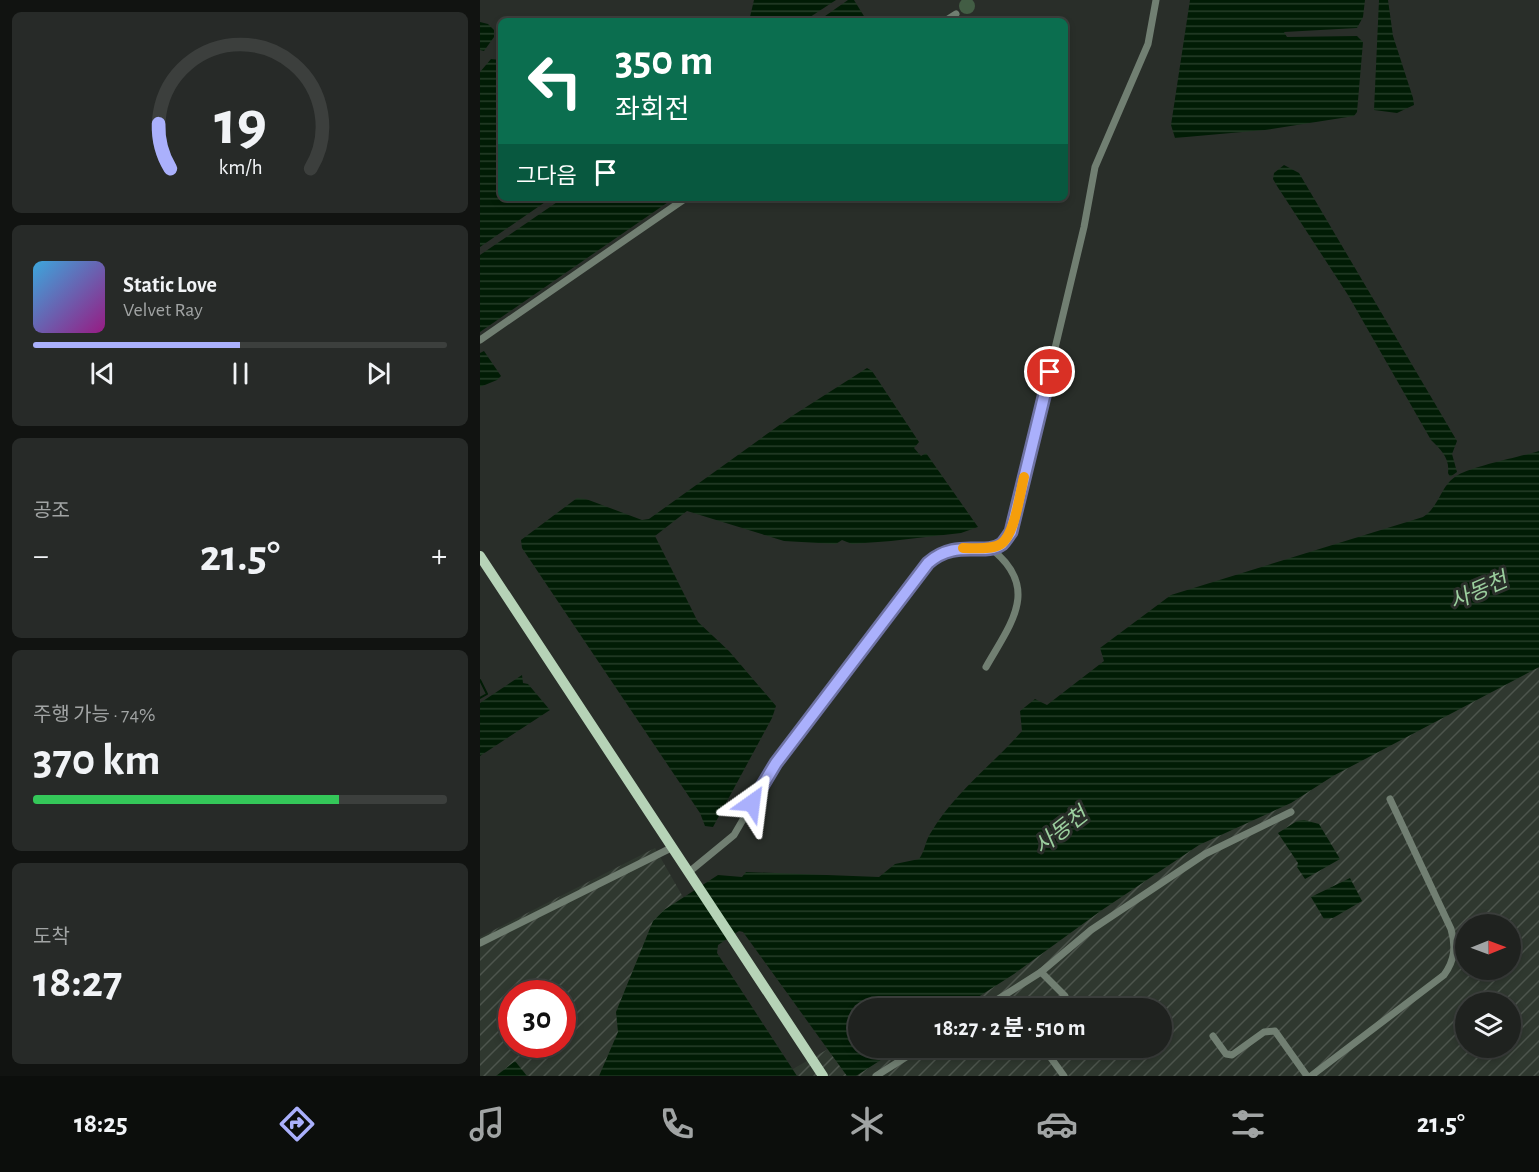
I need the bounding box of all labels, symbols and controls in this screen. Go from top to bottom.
text: 350 m [615,40,713,82]
icon: left [516,42,594,120]
text: 19 [214,94,266,156]
text: 좌회전 [615,96,690,123]
icon: arrive [589,156,622,189]
text: km/h [218,158,262,179]
text: 그다음 [516,165,577,187]
text: Static Love [123,274,217,296]
text: Velvet Ray [123,300,203,320]
pin [1024,346,1075,397]
icon: arrive [1033,355,1066,388]
icon: previous [86,357,119,390]
icon: pause [224,357,257,390]
icon: next [362,357,395,390]
text: 공조 [33,501,70,521]
text: 21.5° [200,534,280,579]
text: − [33,540,49,573]
text: + [431,540,447,573]
water label: 사동천 [1446,566,1513,613]
text: 주행 가능 · 74% [33,705,156,725]
text: 370 km [33,738,161,783]
position arrow [720,771,784,835]
water label: 사동천 [1029,801,1093,858]
north arrow [1455,914,1521,980]
map controls [1455,914,1521,1058]
text: 도착 [33,927,70,947]
text: 18:27 [33,960,122,1005]
speed limit sign: 30 [498,980,576,1058]
button: layers [1455,992,1521,1058]
text: 18:27 · 2 분 · 510 m [935,1017,1085,1039]
icon: directions [276,1103,318,1145]
icon: music [466,1103,508,1145]
icon: phone [656,1103,698,1145]
icon: climate [846,1103,888,1145]
icon: car [1036,1103,1078,1145]
icon: filters [1227,1103,1269,1145]
text: 18:25 [74,1110,128,1137]
text: 21.5° [1417,1110,1465,1137]

